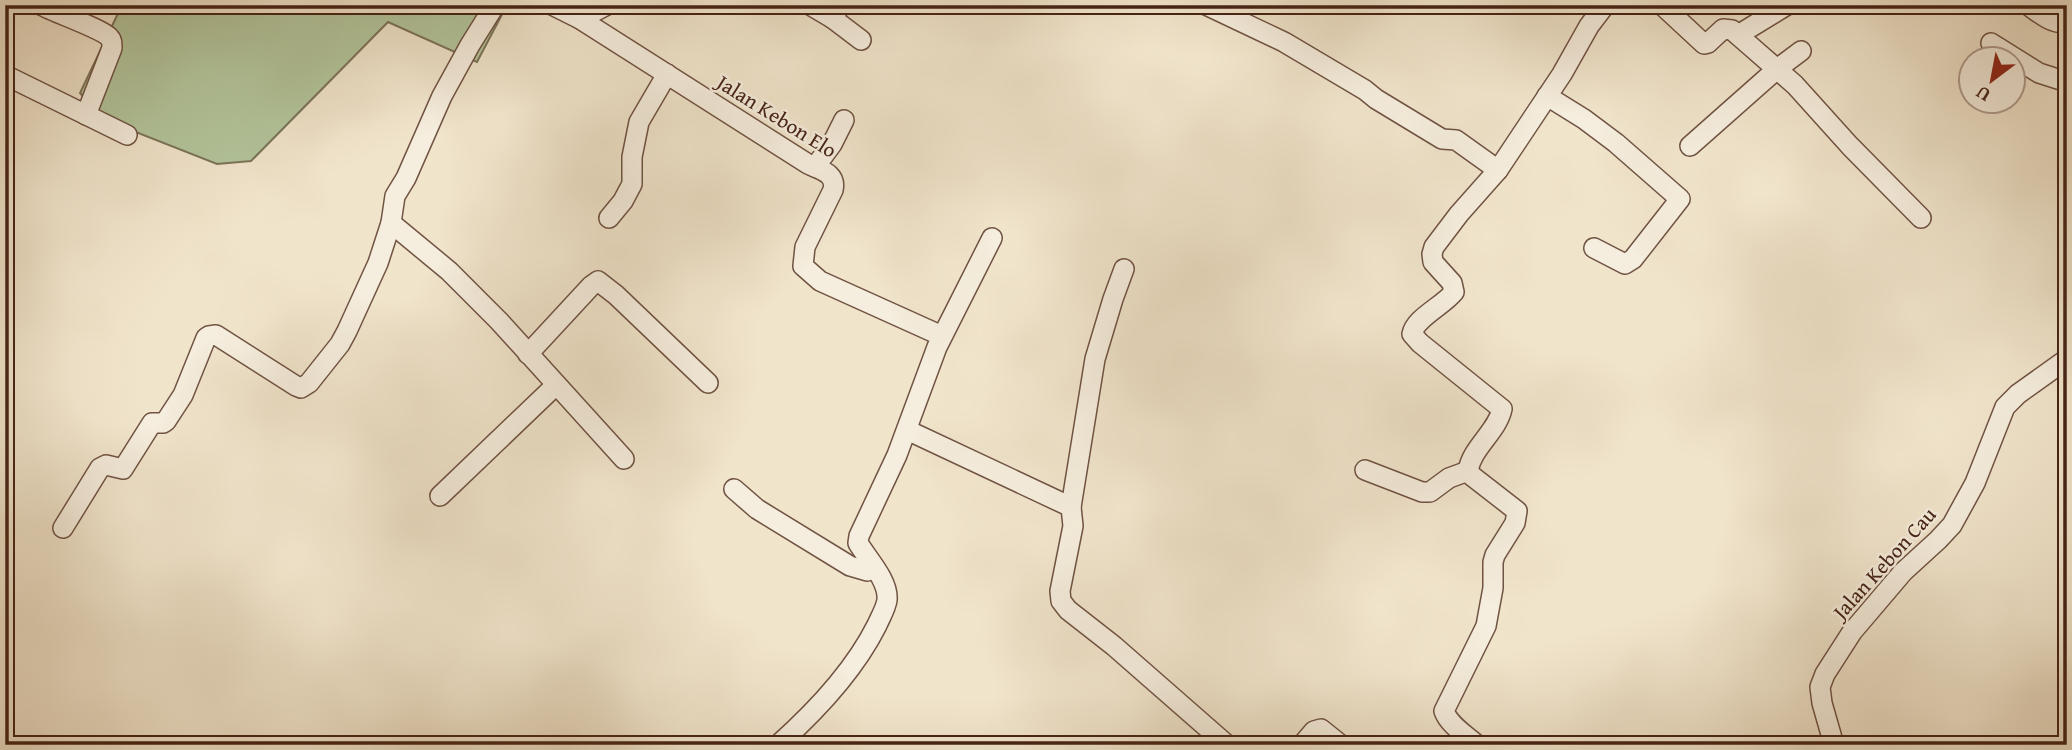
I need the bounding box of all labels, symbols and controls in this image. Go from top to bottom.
north arrow [1956,46,2026,116]
street label: Jalan Kebon Elo [708,65,843,165]
text: U [1970,79,1996,110]
street label: Jalan Kebon Cau [1823,499,1943,628]

